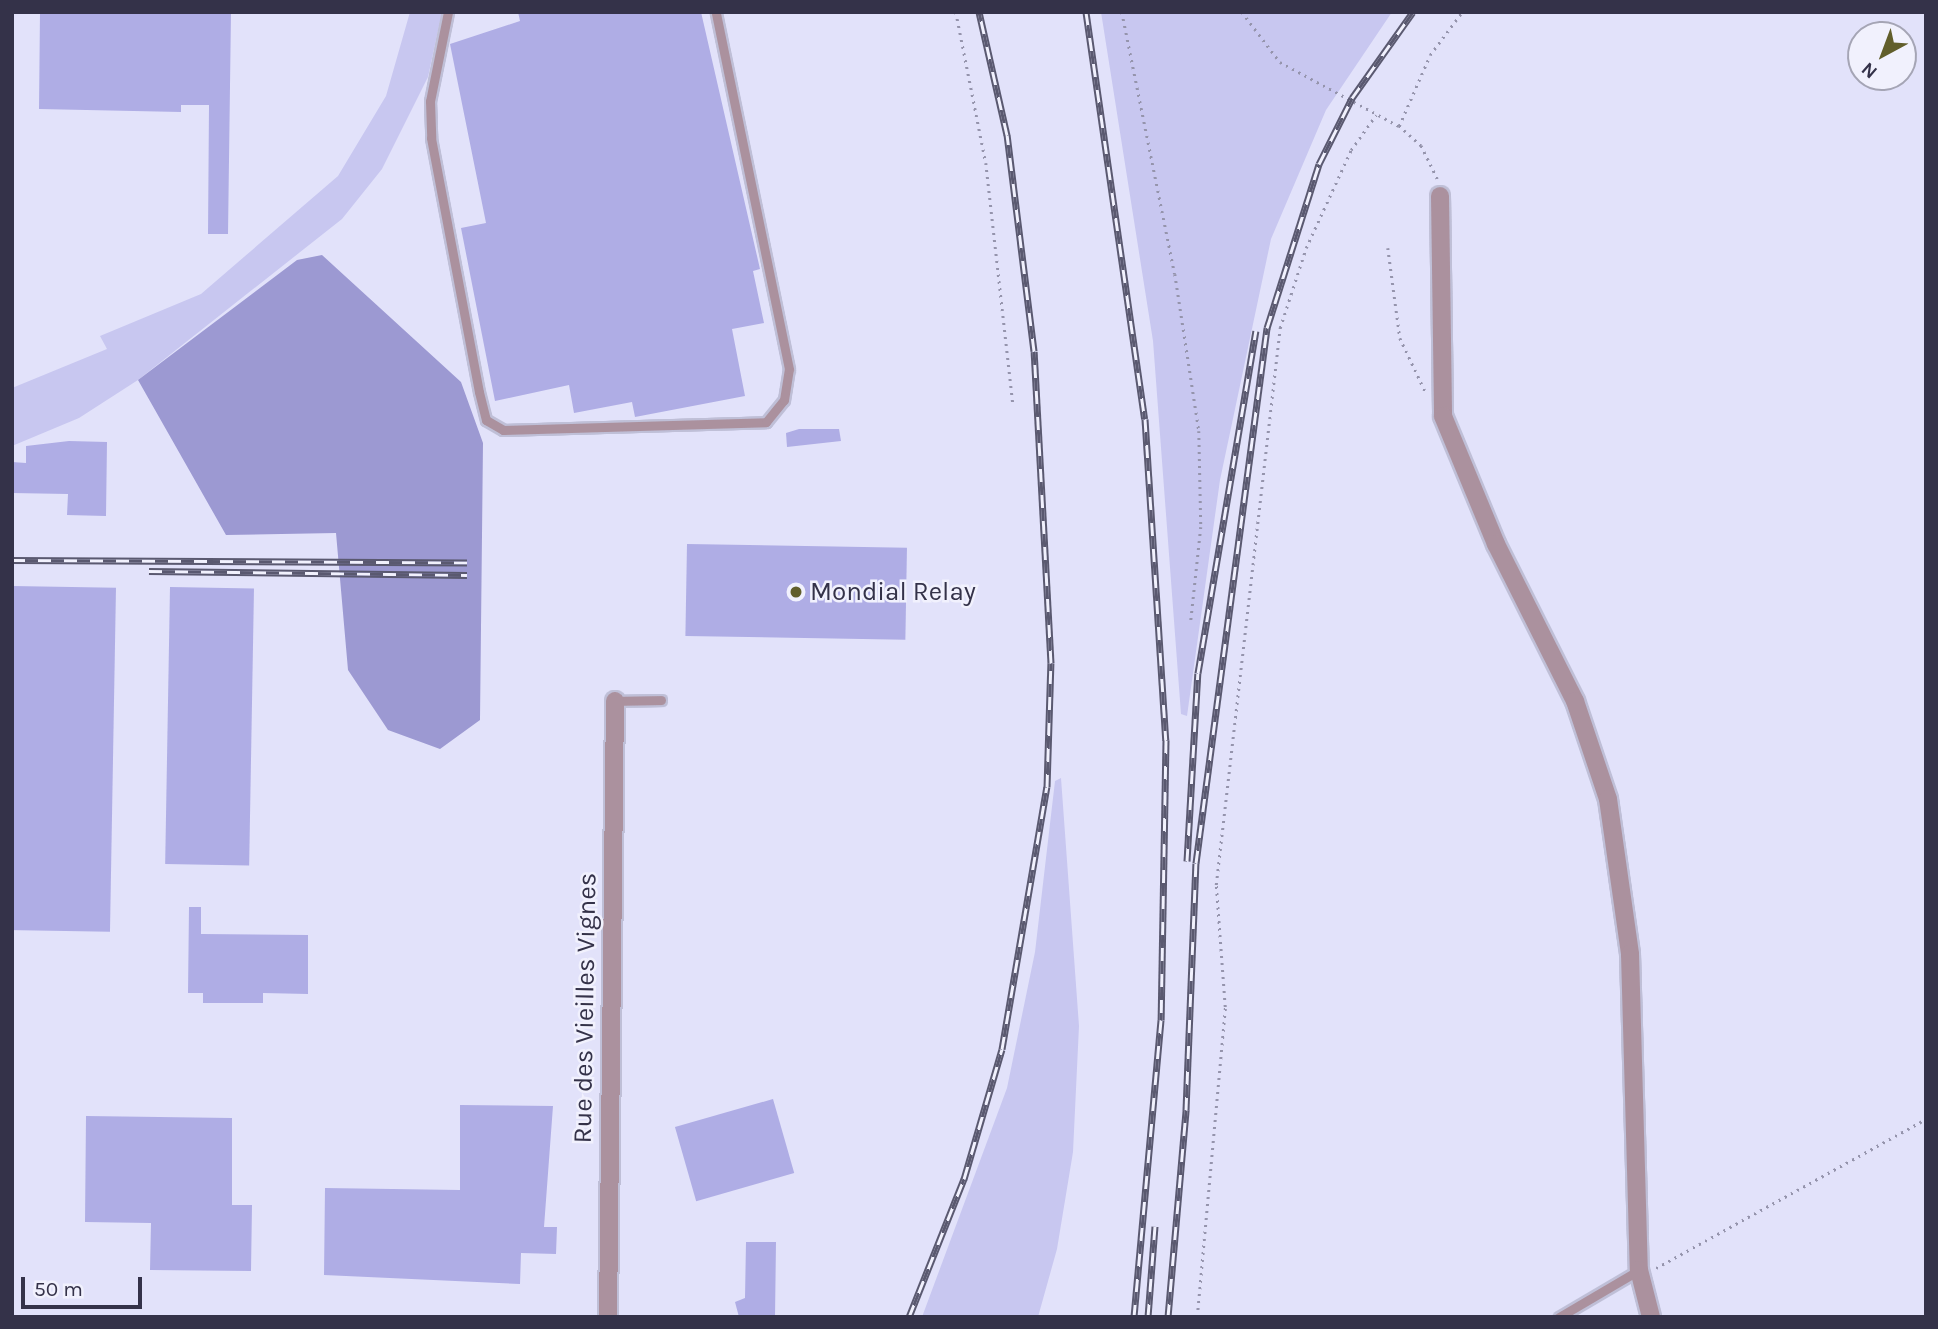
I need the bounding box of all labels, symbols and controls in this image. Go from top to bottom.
north arrow [1847,21,1917,91]
text: N [1857,58,1882,83]
place label: Mondial Relay [810,576,976,608]
marker: Mondial Relay [788,584,804,600]
street label: Rue des Vieilles Vignes [567,872,603,1144]
scale bar [24,1262,145,1306]
text: 50 m [34,1277,83,1301]

